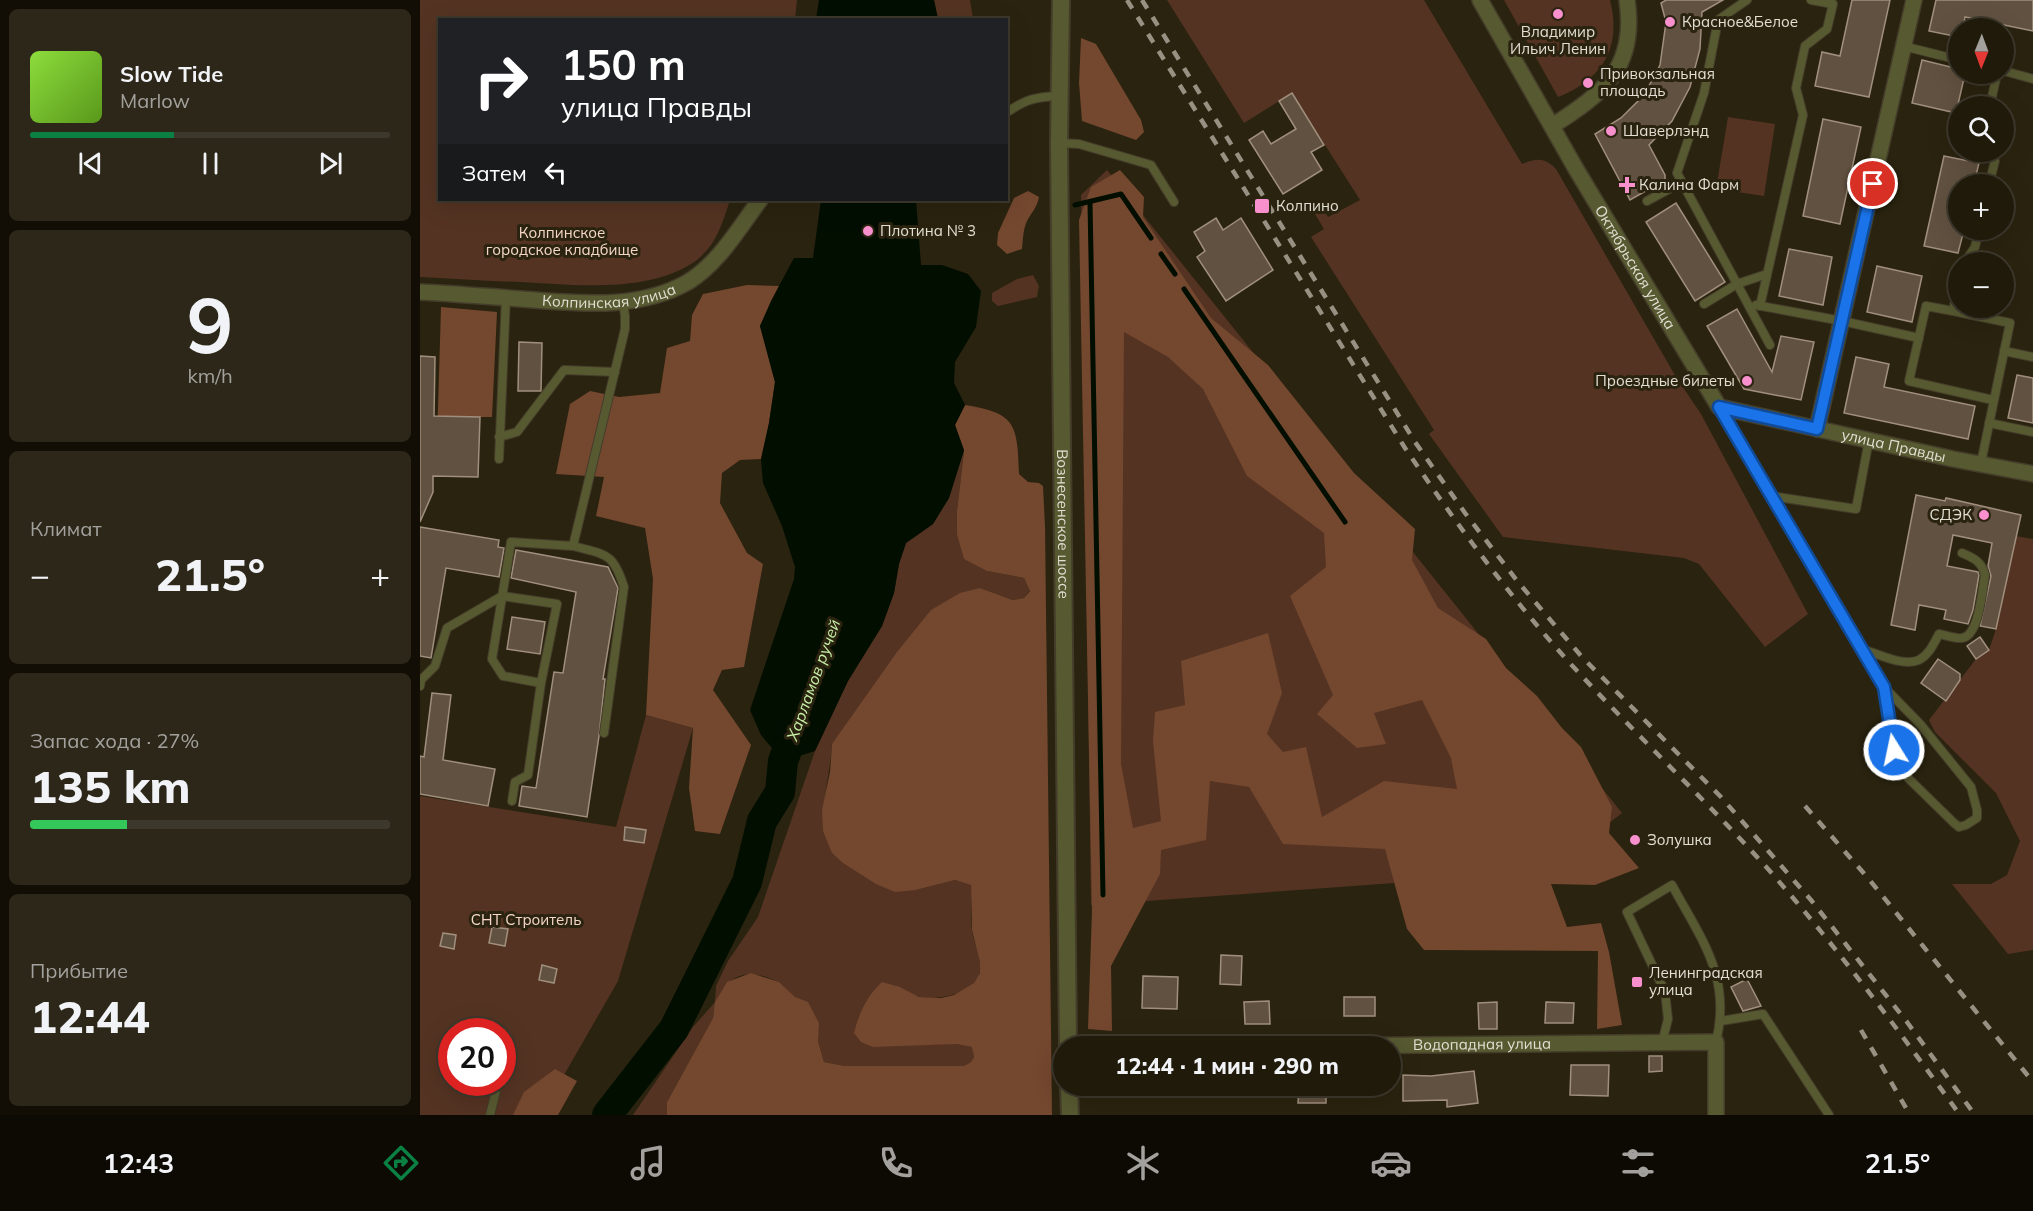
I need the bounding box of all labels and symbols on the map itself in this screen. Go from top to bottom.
marker: Владимир Ильич Ленин [1551,7,1565,21]
place label: Красное&Белое [1682,12,1798,31]
marker: Красное&Белое [1663,15,1677,29]
north arrow [1948,18,2014,84]
place label: Владимир Ильич Ленин [1510,22,1606,58]
place label: Привокзальная площадь [1600,64,1715,100]
marker: Привокзальная площадь [1581,76,1595,90]
place label: Шаверлэнд [1623,121,1709,140]
marker: Шаверлэнд [1604,124,1618,138]
pin [1847,158,1898,209]
place label: Калина Фарм [1639,175,1739,194]
marker: Калина Фарм [1620,178,1634,192]
place label: Колпино [1276,196,1339,215]
marker: Колпино [1253,197,1271,215]
street label: Октябрьская улица [1591,201,1680,333]
place label: Плотина № 3 [880,221,976,240]
park label: Колпинское городское кладбище [486,223,638,259]
marker: Плотина № 3 [861,224,875,238]
street label: Колпинская улица [542,279,679,312]
place label: Проездные билеты [1595,371,1735,390]
marker: Проездные билеты [1740,374,1754,388]
street label: улица Правды [1840,425,1948,466]
street label: Вознесенское шоссе [1053,449,1074,599]
place label: СДЭК [1930,505,1972,524]
marker: СДЭК [1977,508,1991,522]
water label: Харламов ручей [781,617,844,744]
position arrow [1862,718,1926,782]
place label: Золушка [1647,830,1712,849]
marker: Золушка [1628,833,1642,847]
park label: СНТ Строитель [471,910,581,929]
place label: Ленинградская улица [1649,963,1763,999]
marker: Ленинградская улица [1630,975,1644,989]
speed limit sign: 20 [438,1018,516,1096]
street label: Водопадная улица [1413,1034,1551,1054]

